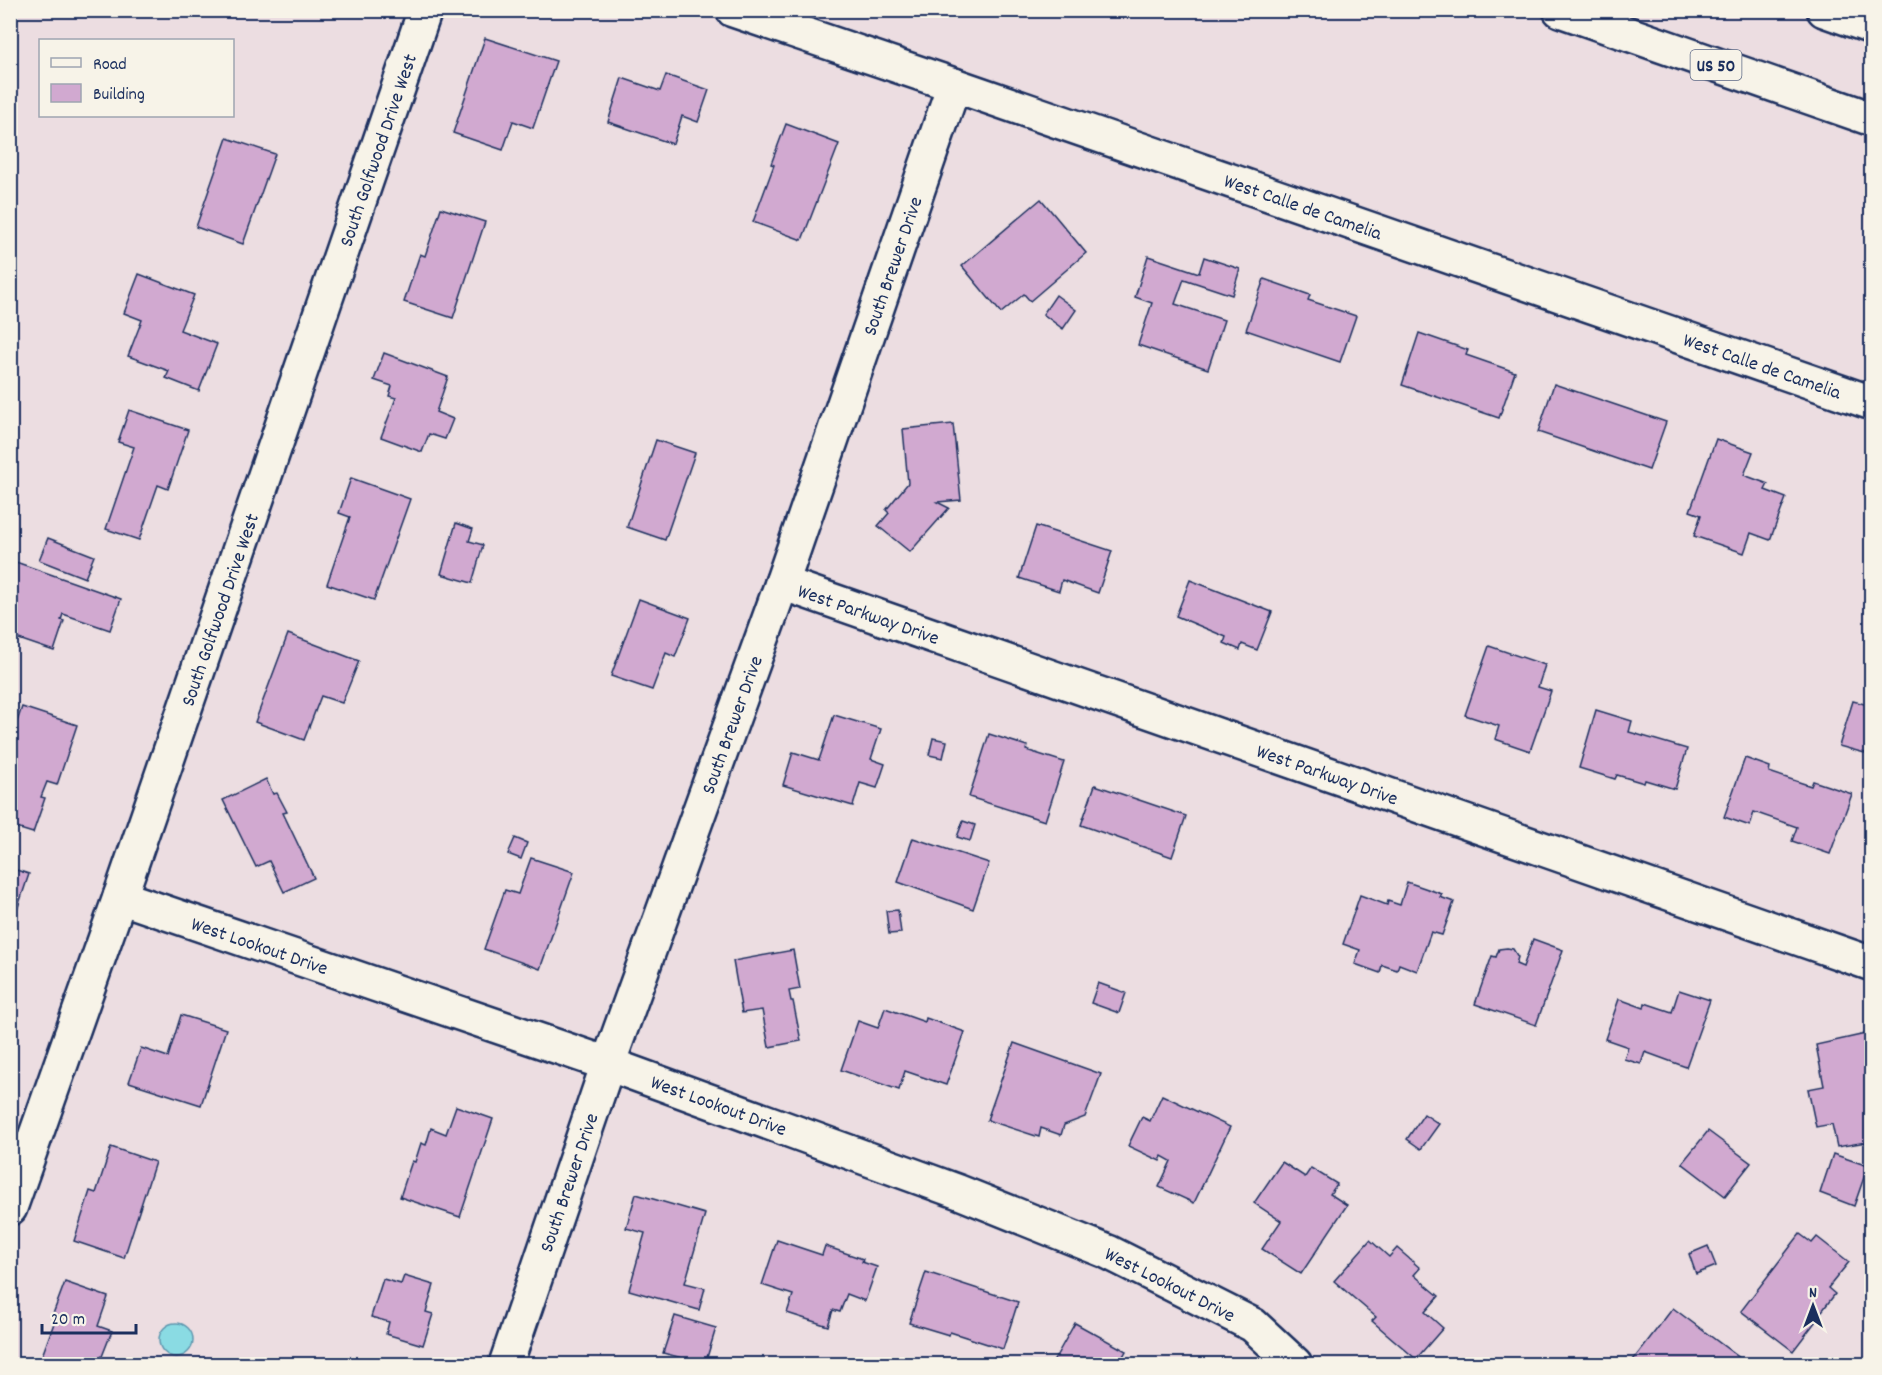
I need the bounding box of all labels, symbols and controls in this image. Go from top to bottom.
legend [39,39,234,117]
road number: US 50 [1690,50,1742,80]
street label: South Golfwood Drive West [334,51,426,251]
text: Road [93,53,127,78]
text: Building [93,83,145,108]
street label: West Calle de Camelia [1220,169,1386,249]
street label: South Brewer Drive [857,193,931,340]
street label: West Calle de Camelia [1679,328,1845,408]
street label: South Golfwood Drive West [176,510,268,711]
street label: West Parkway Drive [793,578,943,654]
street label: South Brewer Drive [696,652,772,799]
street label: West Parkway Drive [1252,739,1401,814]
street label: West Lookout Drive [187,911,331,984]
street label: West Lookout Drive [646,1070,790,1145]
street label: South Brewer Drive [534,1110,607,1257]
street label: West Lookout Drive [1099,1241,1239,1331]
north arrow [1783,1276,1843,1336]
text: N [1809,1282,1817,1305]
scale bar [42,1297,136,1335]
text: 20 m [51,1308,85,1333]

